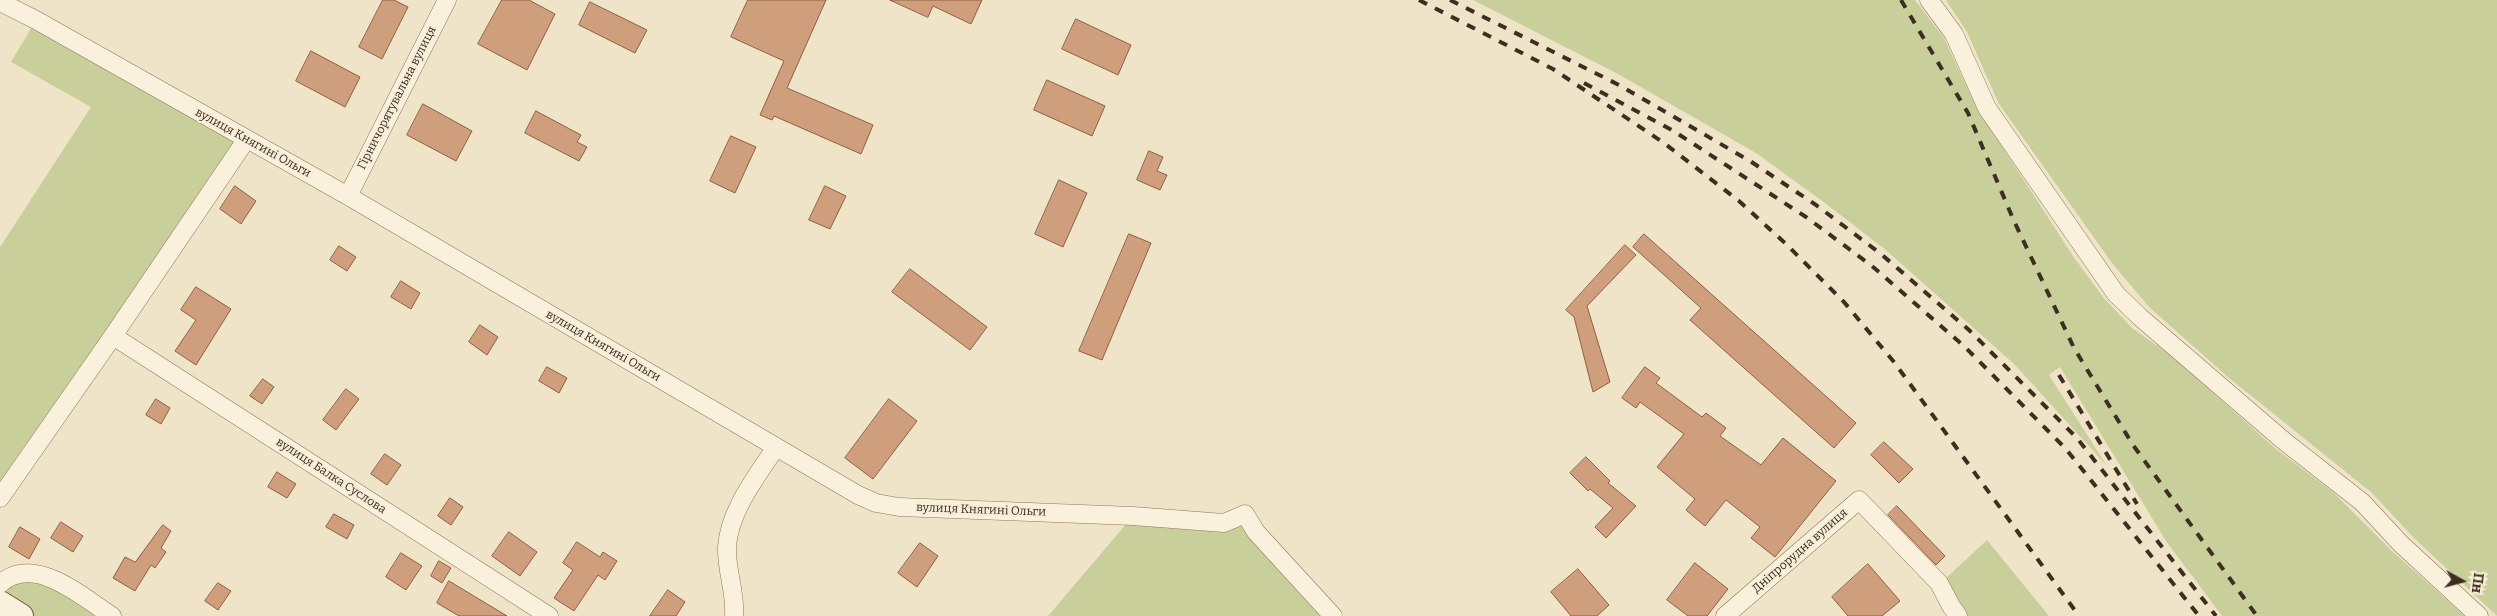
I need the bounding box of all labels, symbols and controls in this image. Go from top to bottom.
street label: Гірничорятувальна вулиця [355,24,439,172]
street label: вулиця Княгині Ольги [193,105,313,181]
street label: вулиця Княгині Ольги [543,307,663,385]
street label: вулиця Балка Суслова [273,435,389,517]
street label: вулиця Княгині Ольги [916,501,1046,519]
street label: Дніпрорудна вулиця [1750,506,1850,596]
north arrow [2437,556,2487,606]
text: Пн [2468,572,2487,594]

